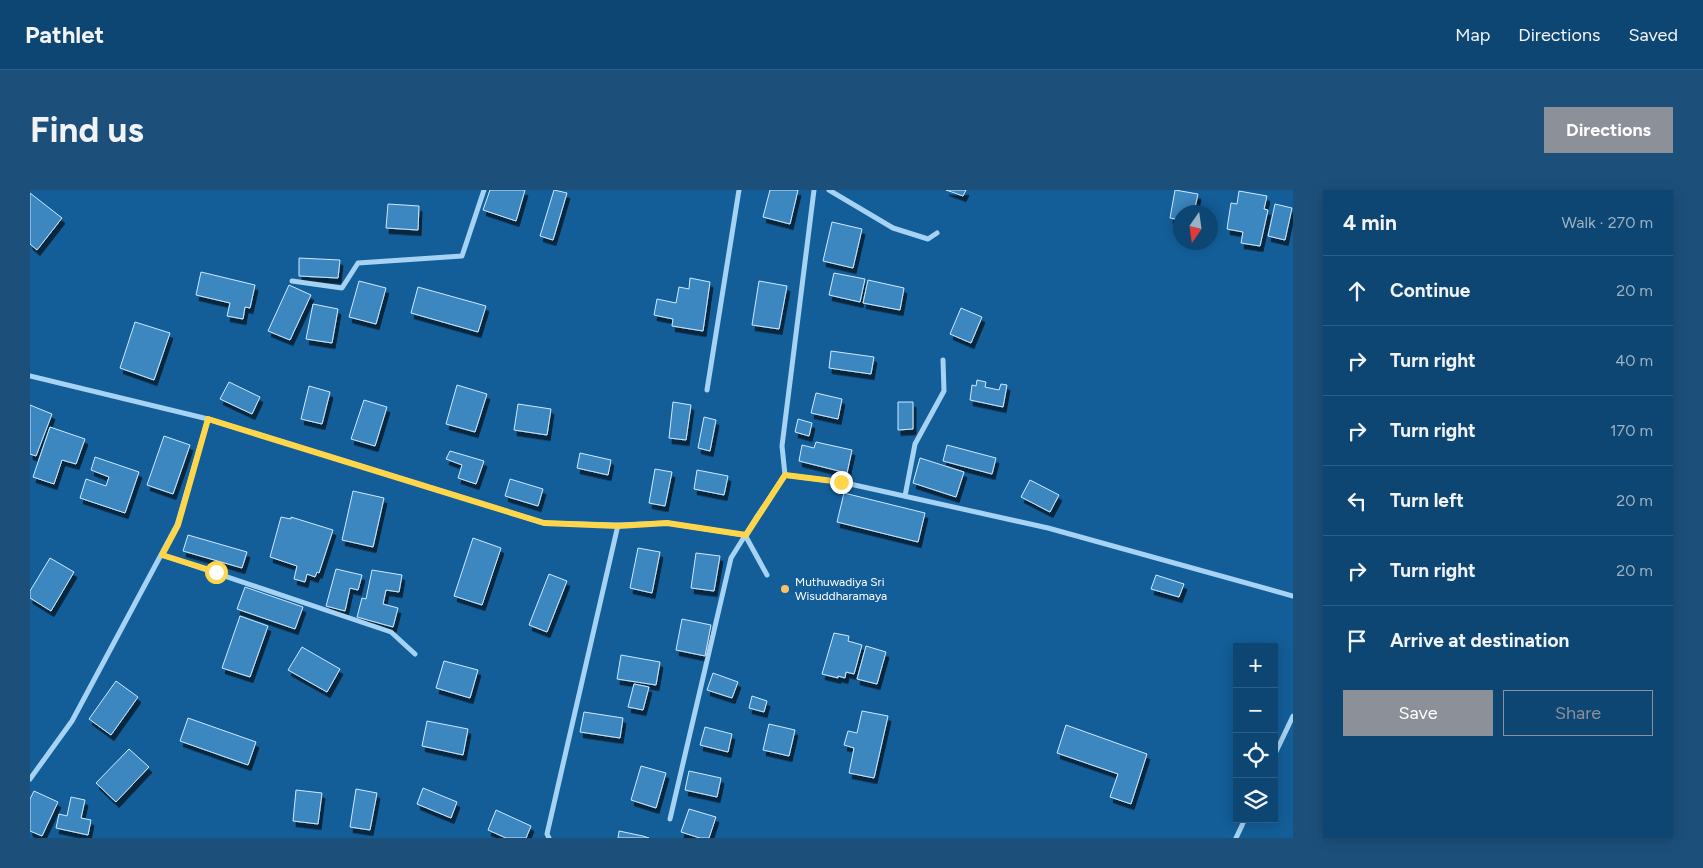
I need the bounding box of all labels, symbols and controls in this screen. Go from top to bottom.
text: Pathlet [25,20,104,49]
text: Map [1455,24,1490,46]
text: Directions [1518,24,1600,46]
text: Saved [1628,24,1678,46]
button: Directions [1544,107,1673,153]
text: Find us [30,109,144,151]
north arrow [1173,205,1218,250]
text: 4 min [1343,210,1397,235]
text: Walk · 270 m [1562,213,1653,232]
icon: ahead [1343,277,1371,305]
text: Continue [1390,279,1470,302]
text: 20 m [1616,281,1653,300]
icon: right [1343,347,1371,375]
text: Turn right [1390,349,1476,372]
text: 40 m [1615,351,1653,370]
icon: right [1343,417,1371,445]
text: Turn right [1390,419,1476,442]
text: 170 m [1610,421,1653,440]
route end [830,471,853,494]
icon: left [1343,487,1371,515]
text: Turn left [1390,489,1464,512]
text: 20 m [1616,491,1653,510]
icon: right [1343,557,1371,585]
text: Turn right [1390,559,1476,582]
route start [205,561,228,584]
text: 20 m [1616,561,1653,580]
place label: Muthuwadiya Sri Wisuddharamaya [795,575,887,603]
marker: Muthuwadiya Sri Wisuddharamaya [779,583,791,595]
icon: arrive [1343,627,1371,655]
text: Arrive at destination [1390,629,1569,652]
map controls [1233,643,1278,823]
button: + [1233,643,1278,688]
button: − [1233,688,1278,733]
button: Save [1343,690,1493,736]
button: Share [1503,690,1653,736]
button: locate [1233,733,1278,778]
button: layers [1233,778,1278,823]

